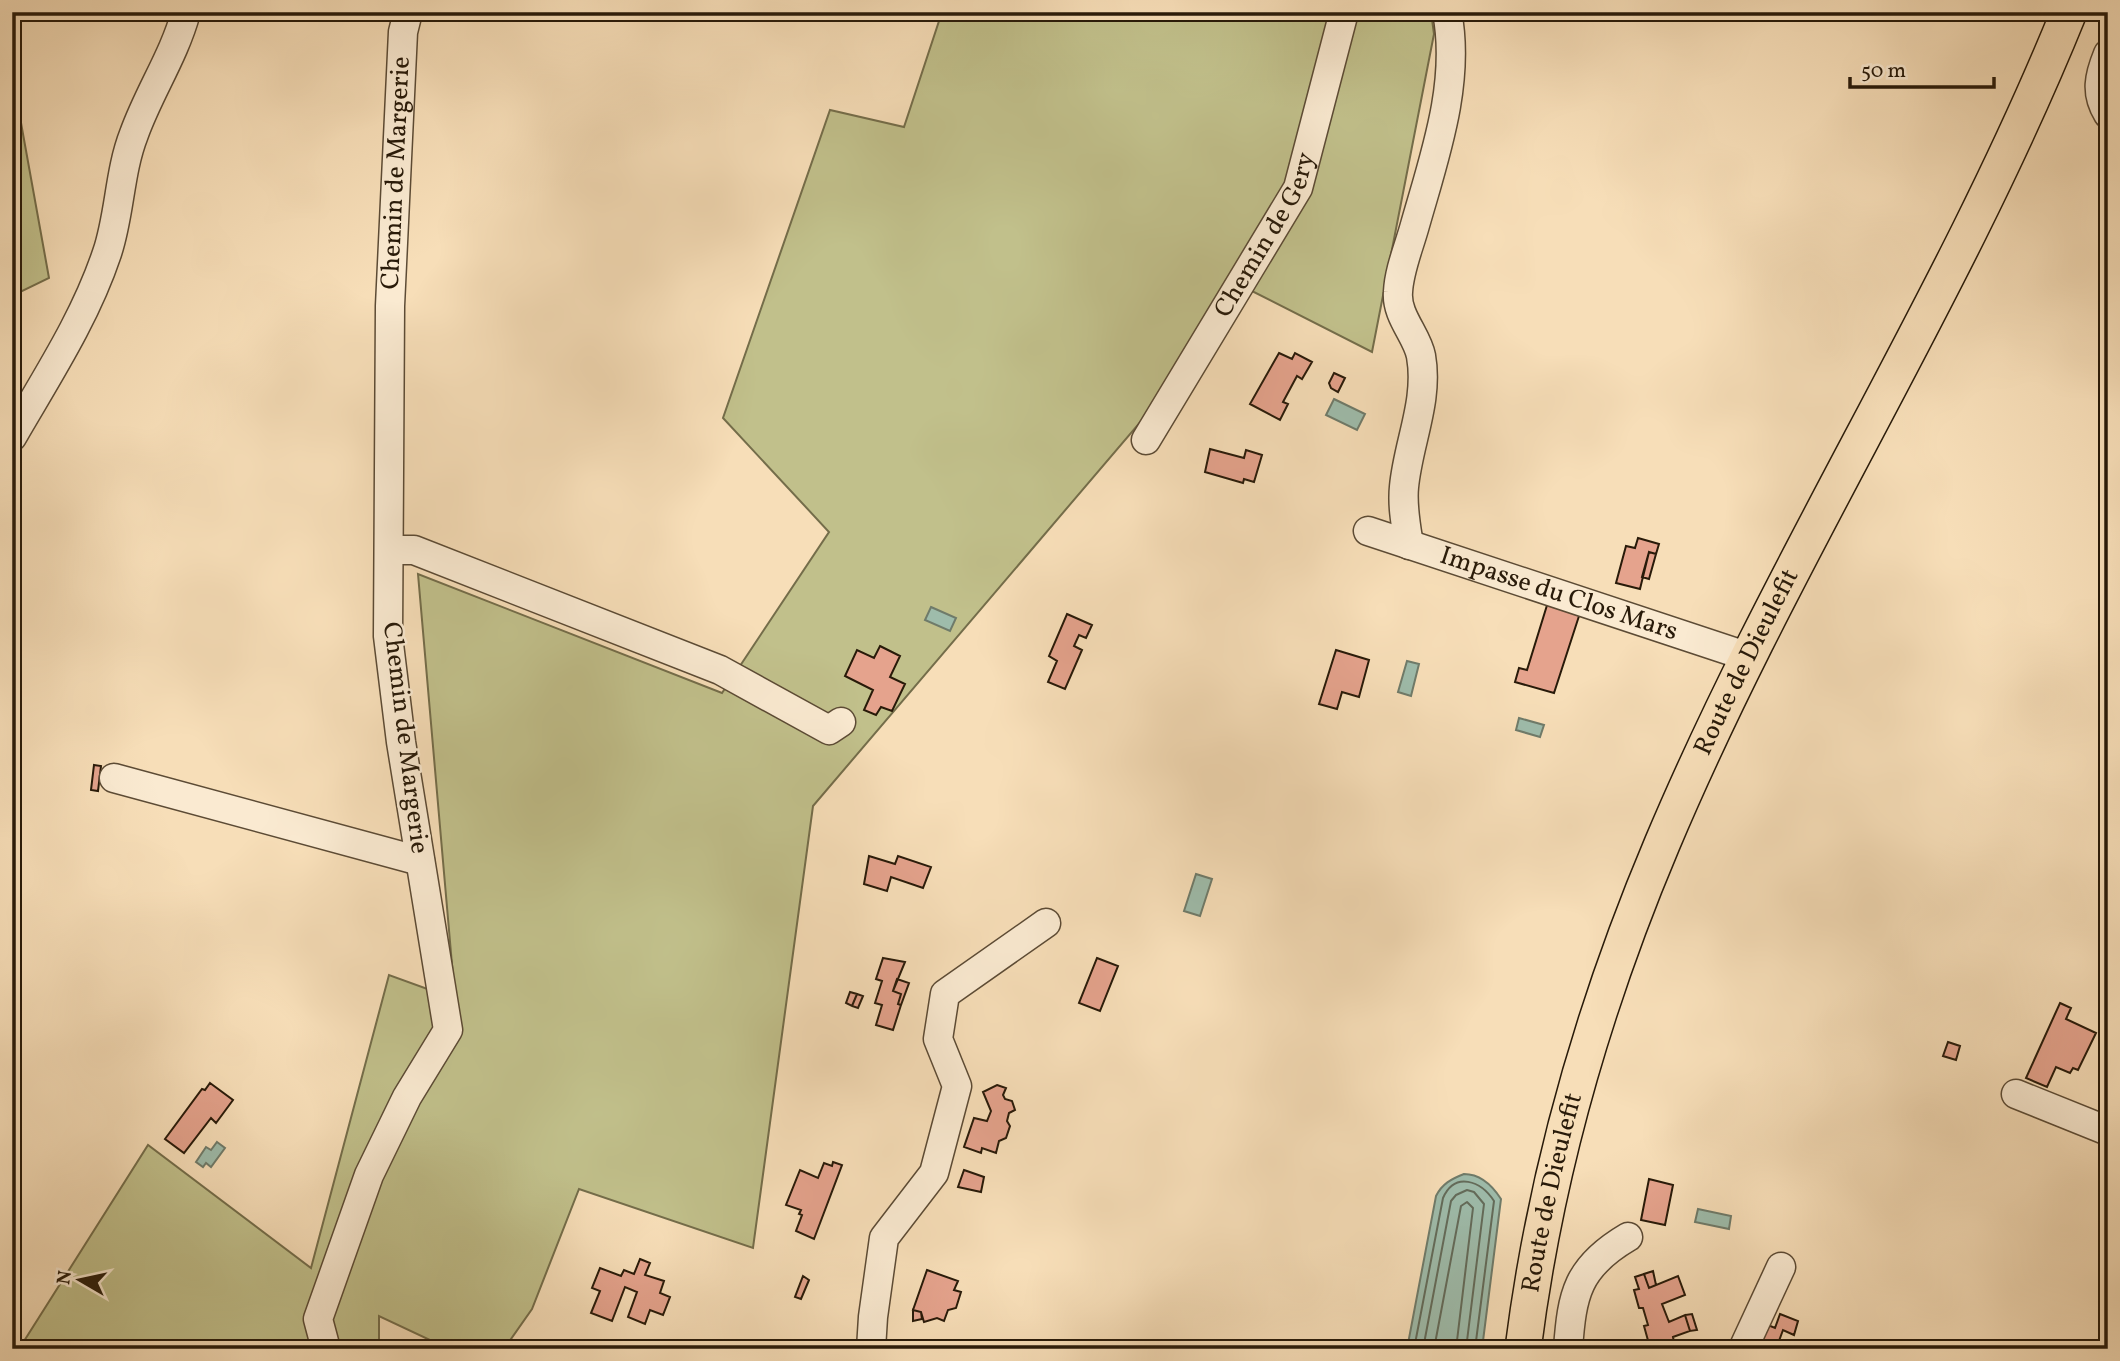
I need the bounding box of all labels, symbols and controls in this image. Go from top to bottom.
scale bar [1850,46,1994,90]
street label: Chemin de Margerie [373,55,420,290]
text: 50 m [1861,57,1906,86]
street label: Chemin de Gery [1206,148,1325,325]
street label: Impasse du Clos Mars [1435,538,1683,650]
street label: Route de Dieulefit [1686,563,1808,761]
street label: Chemin de Margerie [373,620,437,856]
street label: Route de Dieulefit [1513,1089,1592,1295]
north arrow [46,1246,116,1316]
text: N [51,1269,79,1287]

